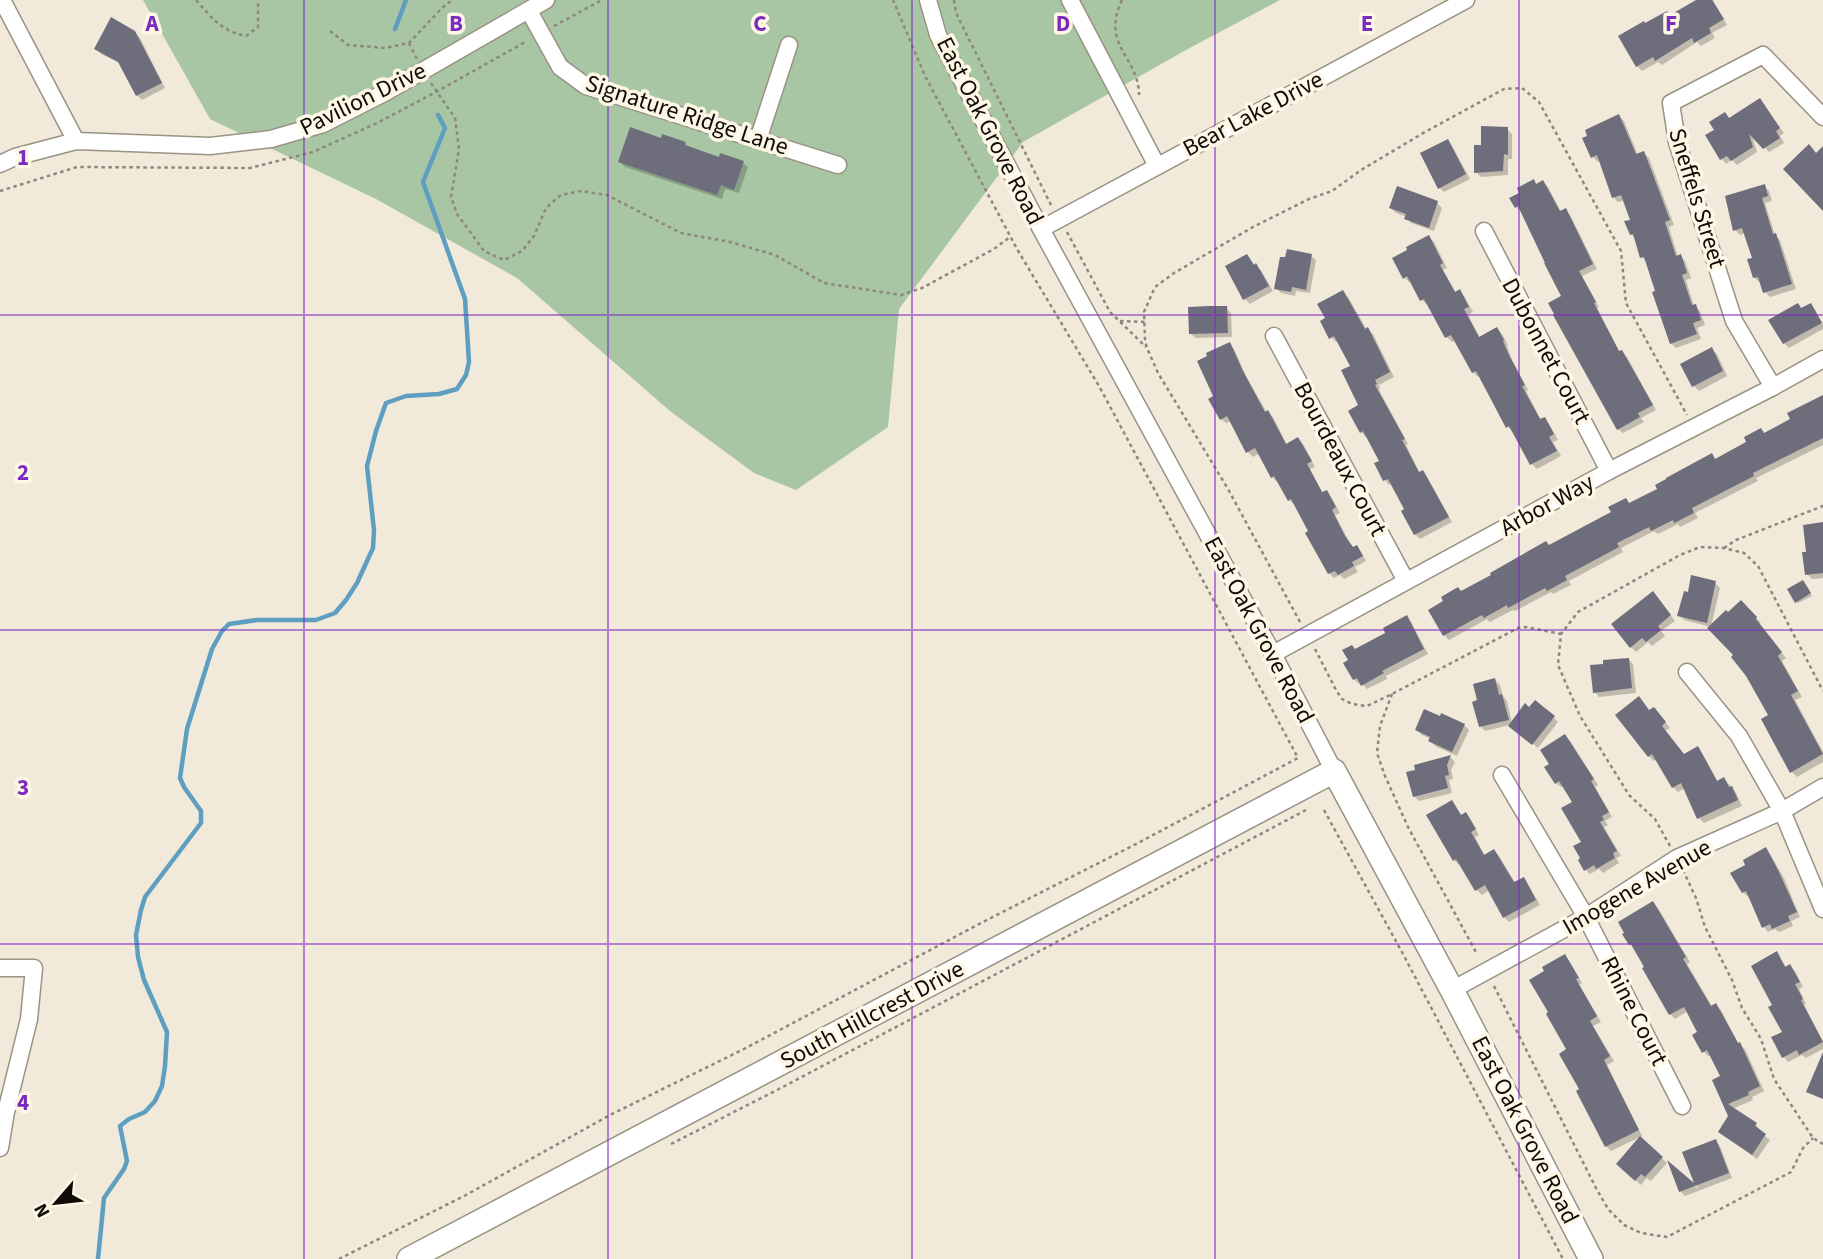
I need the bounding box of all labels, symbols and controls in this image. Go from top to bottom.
text: A [144,7,159,40]
text: B [449,7,463,40]
text: C [753,7,767,40]
text: D [1056,7,1070,40]
text: E [1361,7,1373,40]
text: F [1665,7,1677,40]
street label: East Oak Grove Road [927,31,1053,231]
street label: Pavilion Drive [294,53,432,145]
street label: Bear Lake Drive [1176,62,1330,166]
street label: Signature Ridge Lane [581,66,793,164]
street label: Sneffels Street [1659,124,1735,272]
text: 1 [17,141,29,174]
street label: Dubonnet Court [1493,272,1599,430]
street label: Bourdeaux Court [1285,376,1395,542]
text: 2 [17,456,29,489]
street label: Arbor Way [1494,465,1600,545]
street label: East Oak Grove Road [1195,530,1323,730]
text: 3 [17,771,29,804]
street label: Imogene Avenue [1556,830,1718,944]
street label: Rhine Court [1591,950,1677,1072]
street label: South Hillcrest Drive [774,952,970,1078]
street label: East Oak Grove Road [1462,1030,1588,1230]
text: 4 [17,1086,29,1119]
north arrow [21,1168,91,1238]
text: N [27,1198,57,1222]

